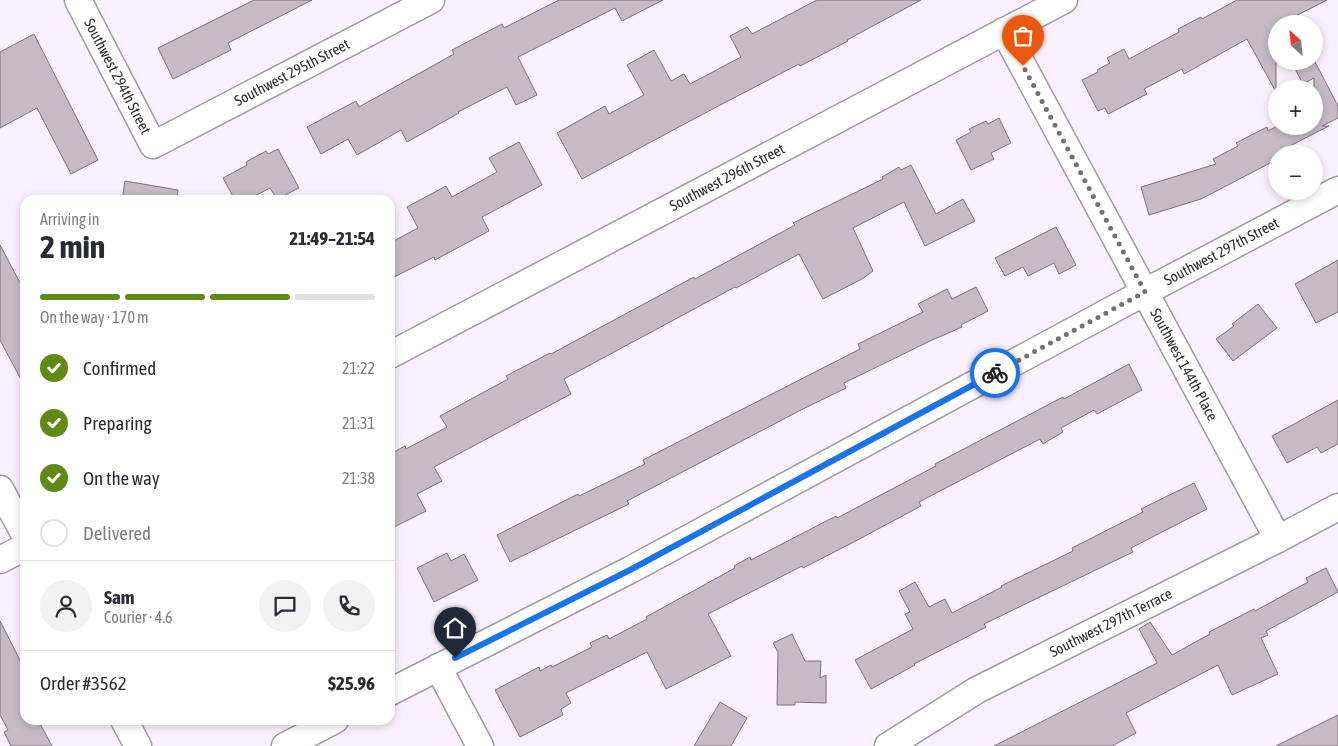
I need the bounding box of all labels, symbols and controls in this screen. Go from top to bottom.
pin [1002,15,1044,66]
north arrow [1268,15,1322,70]
map controls [1268,15,1323,200]
street label: Southwest 294th Street [81,16,155,137]
icon: bag [1009,22,1037,50]
street label: Southwest 295th Street [231,35,352,109]
button: + [1268,80,1323,135]
street label: Southwest 296th Street [667,140,787,214]
button: − [1268,145,1323,200]
text: Arriving in [40,210,100,228]
street label: Southwest 297th Street [1161,214,1282,288]
text: 21:49–21:54 [289,227,375,249]
text: 2 min [40,228,105,265]
street label: Southwest 144th Place [1147,305,1222,424]
text: On the way · 170 m [40,308,149,326]
courier [970,348,1020,398]
icon: check [40,354,68,382]
text: Confirmed [83,357,156,379]
text: 21:22 [342,359,375,377]
icon: bike [981,359,1009,387]
icon: check [40,409,68,437]
text: Preparing [83,412,152,434]
text: 21:31 [342,414,375,432]
icon: check [40,464,68,492]
text: On the way [83,467,160,489]
text: 21:38 [342,469,375,487]
text: Delivered [83,522,151,544]
button: person [40,580,92,632]
button: chat [259,580,311,632]
button: phone [323,580,375,632]
street label: Southwest 297th Terrace [1047,584,1175,660]
text: Sam [104,586,135,608]
pin [434,607,476,658]
text: Courier · 4.6 [104,608,173,626]
icon: home [441,614,469,642]
text: Order #3562 [40,672,127,694]
text: $25.96 [328,672,375,694]

